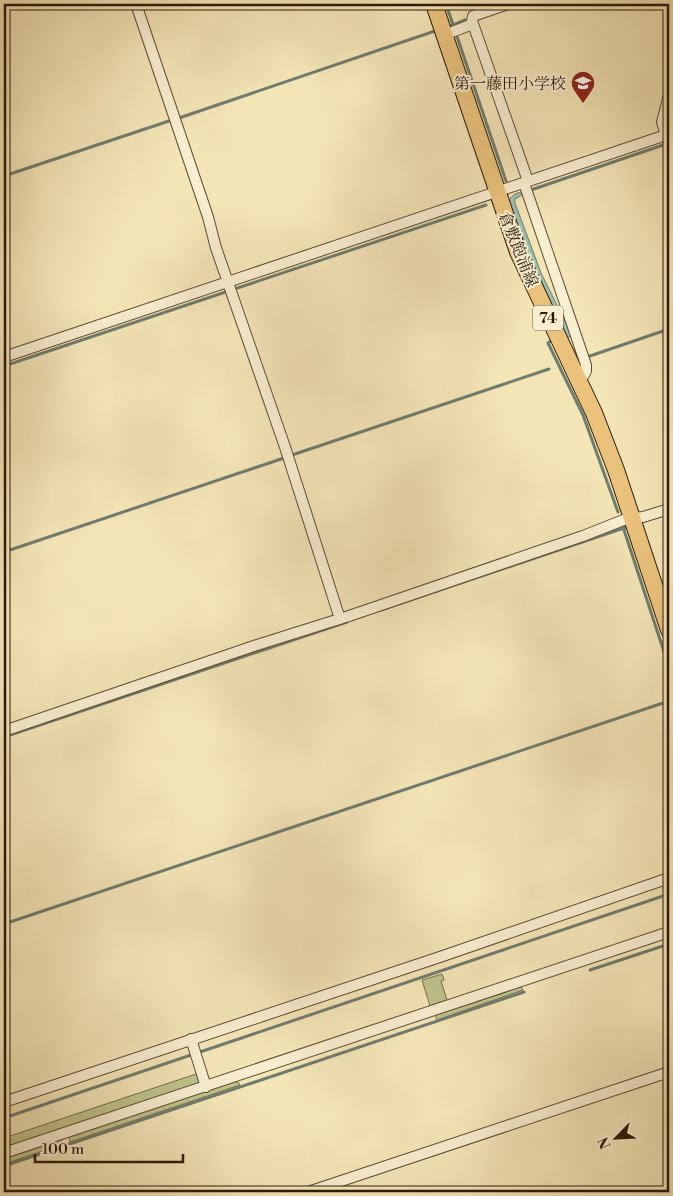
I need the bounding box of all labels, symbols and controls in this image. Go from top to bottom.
school or university icon: 第一藤田小学校 [570,70,596,104]
place label: 第一藤田小学校 [454,74,566,94]
street label: 倉敷飽浦線 [494,209,542,290]
road number: 74 [533,306,563,330]
north arrow [590,1114,640,1164]
scale bar [35,1131,182,1163]
text: N [595,1134,616,1152]
text: 100 m [42,1140,84,1159]

